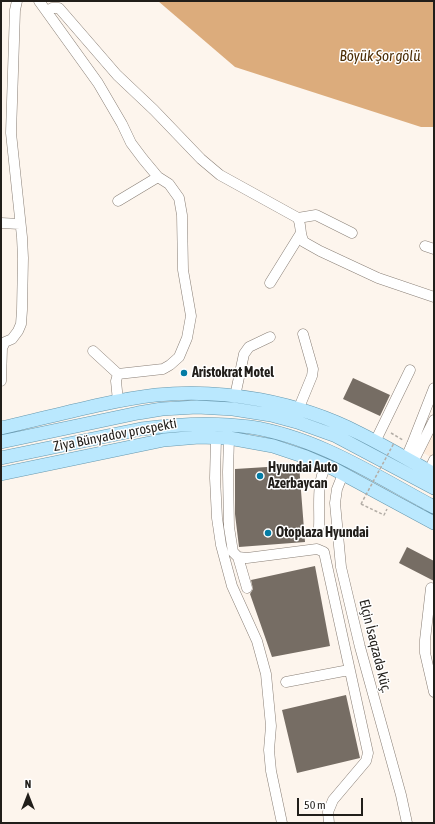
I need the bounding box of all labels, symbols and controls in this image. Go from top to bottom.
water label: Böyük Şor gölü [340,47,420,65]
place label: Aristokrat Motel [192,365,274,381]
marker: Aristokrat Motel [179,368,189,378]
street label: Ziya Bünyadov prospekti [52,415,178,455]
place label: Hyundai Auto Azerbaycan [268,460,338,492]
marker: Hyundai Auto Azerbaycan [255,471,265,481]
place label: Otoplaza Hyundai [276,525,369,541]
marker: Otoplaza Hyundai [263,528,273,538]
street label: Elçin İsaqzadə küç. [355,598,395,694]
north arrow [8,776,48,816]
text: N [25,778,31,790]
scale bar [299,790,365,816]
text: 50 m [304,798,326,812]

